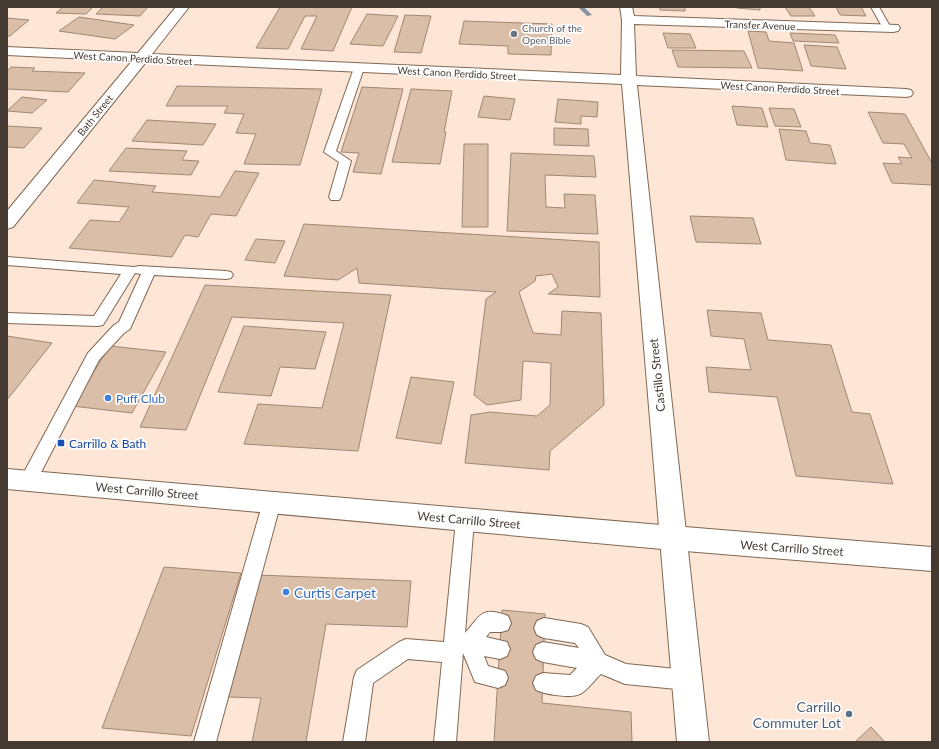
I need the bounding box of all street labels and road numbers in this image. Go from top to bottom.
street label: Transfer Avenue [724,18,796,32]
street label: West Canon Perdido Street [73,49,193,67]
street label: West Canon Perdido Street [397,64,517,82]
street label: West Canon Perdido Street [720,79,840,97]
street label: Bath Street [75,92,115,138]
street label: Castillo Street [646,337,668,412]
street label: West Carrillo Street [95,479,200,503]
street label: West Carrillo Street [417,508,522,532]
street label: West Carrillo Street [740,537,845,559]

